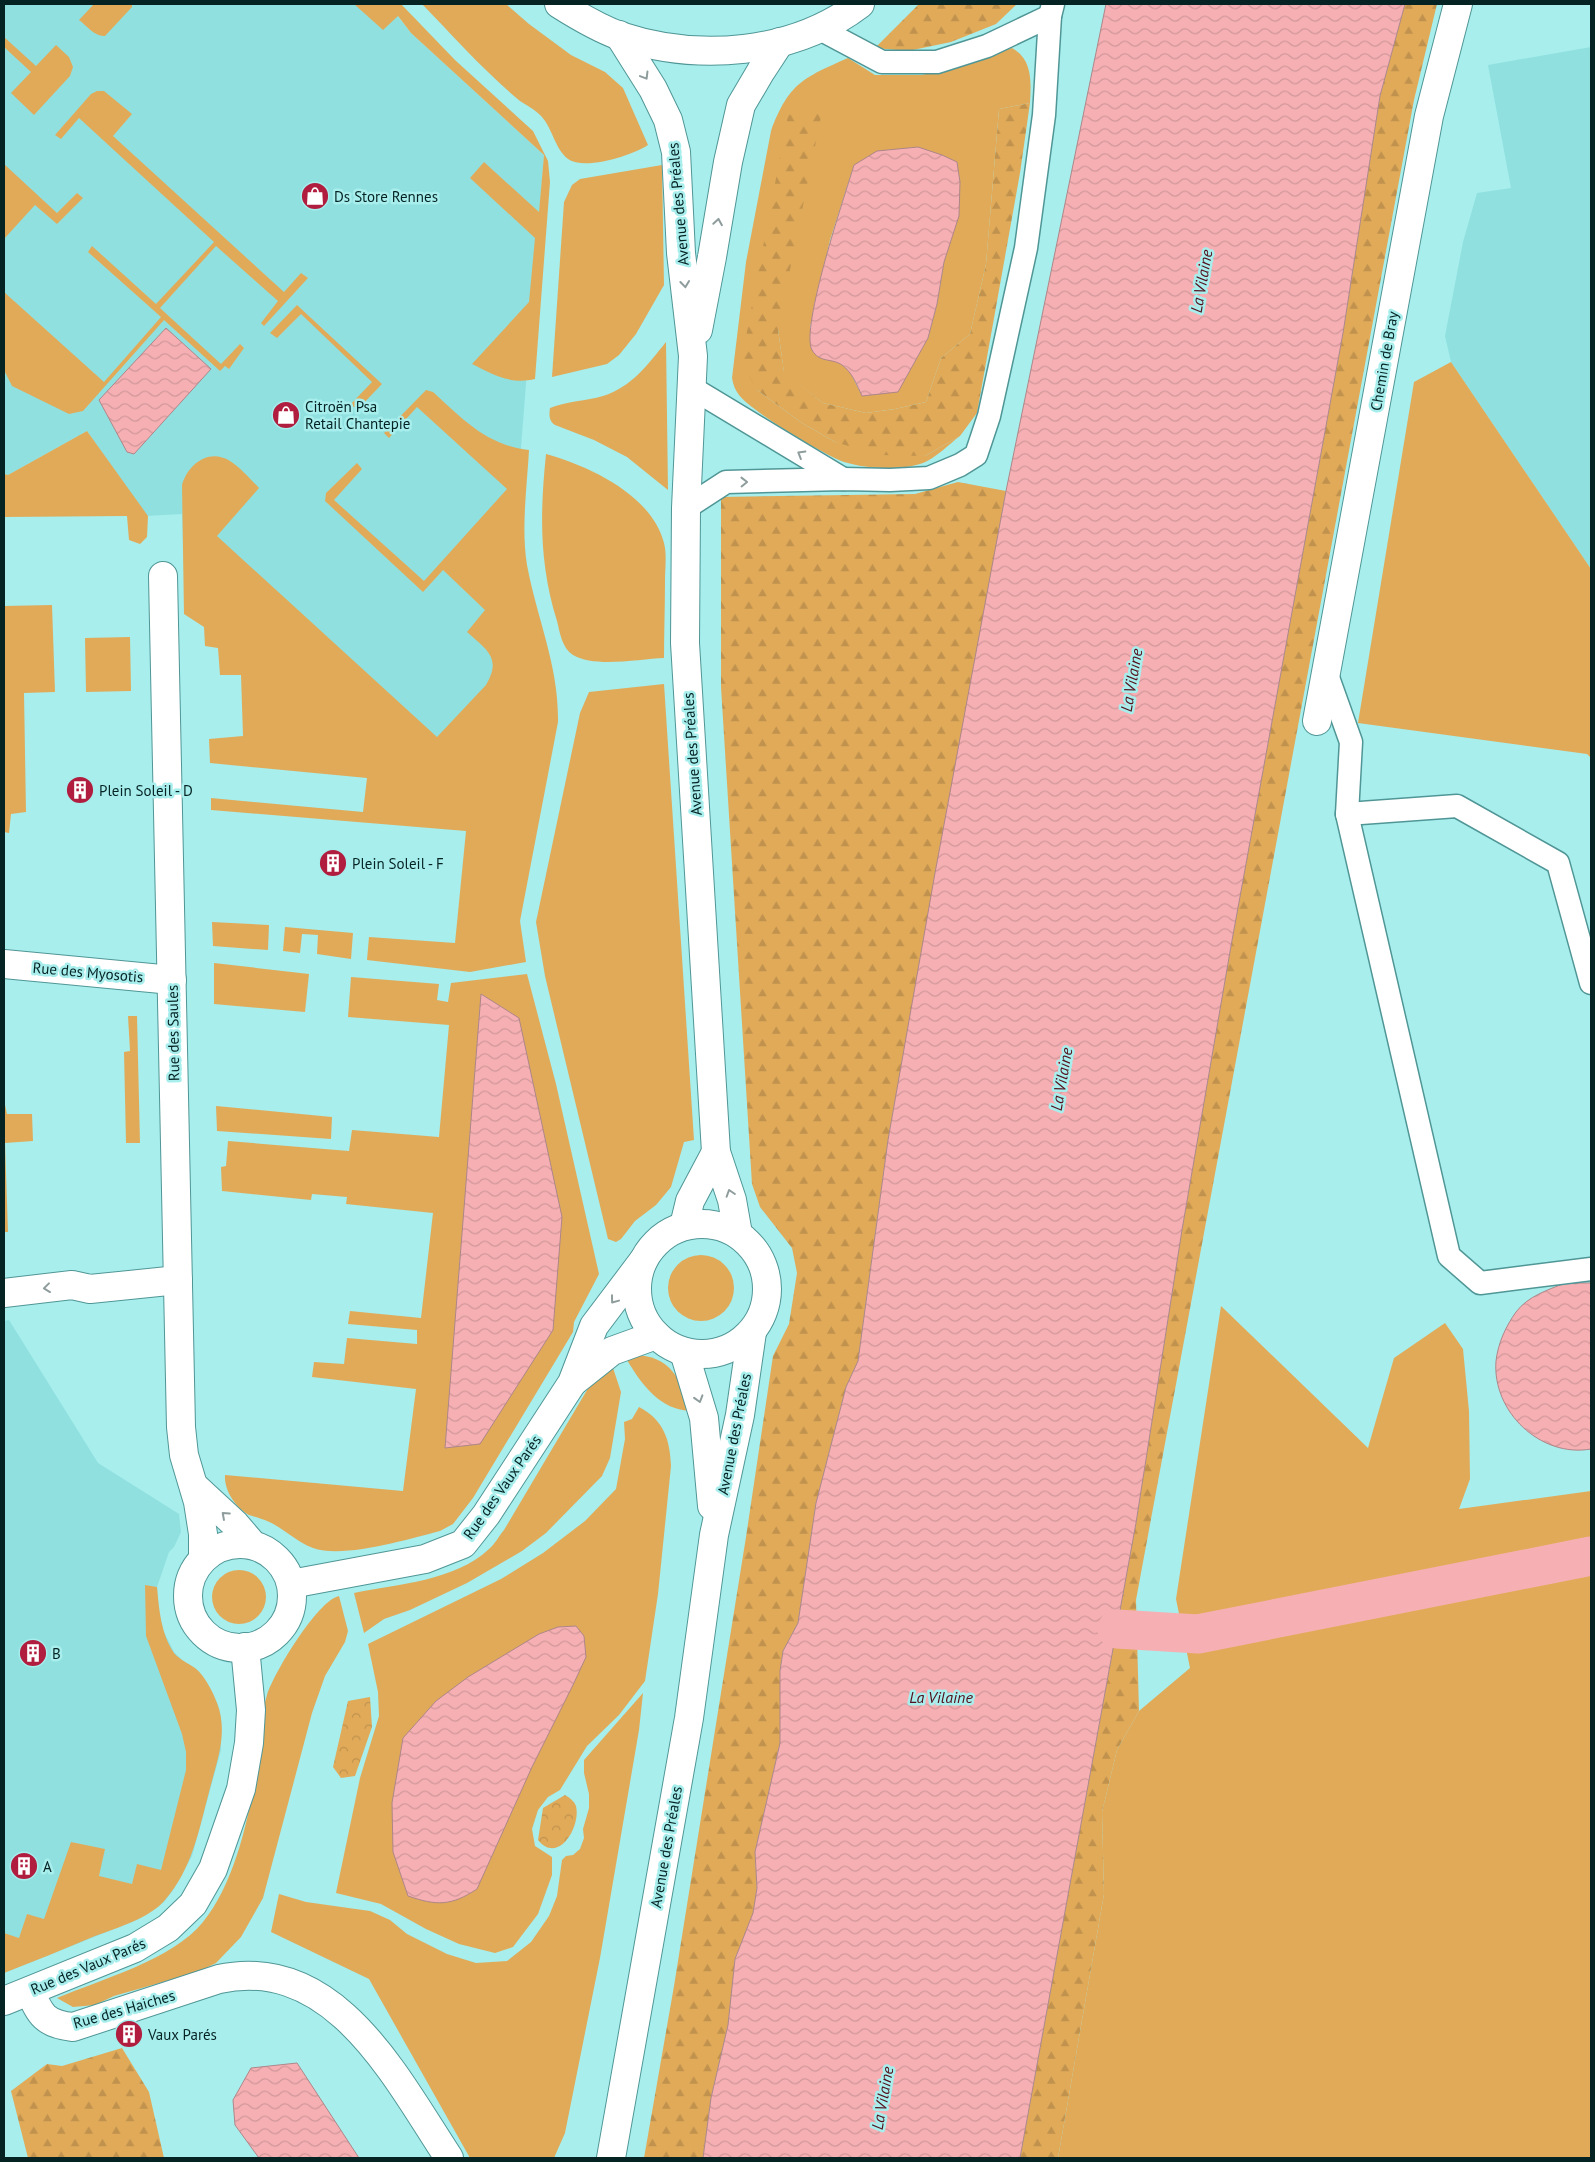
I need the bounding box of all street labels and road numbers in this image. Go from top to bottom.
street label: Avenue des Préales [663,142,693,266]
street label: Chemin de Bray [1366,310,1402,412]
street label: Avenue des Préales [678,692,706,816]
street label: Rue des Myosotis [32,958,144,986]
street label: Rue des Saules [163,985,183,1081]
street label: Avenue des Préales [713,1372,755,1496]
street label: Rue des Vaux Parés [459,1431,545,1543]
street label: Avenue des Préales [646,1785,686,1909]
street label: Rue des Vaux Parés [28,1933,148,1999]
street label: Rue des Haiches [71,1985,177,2033]

